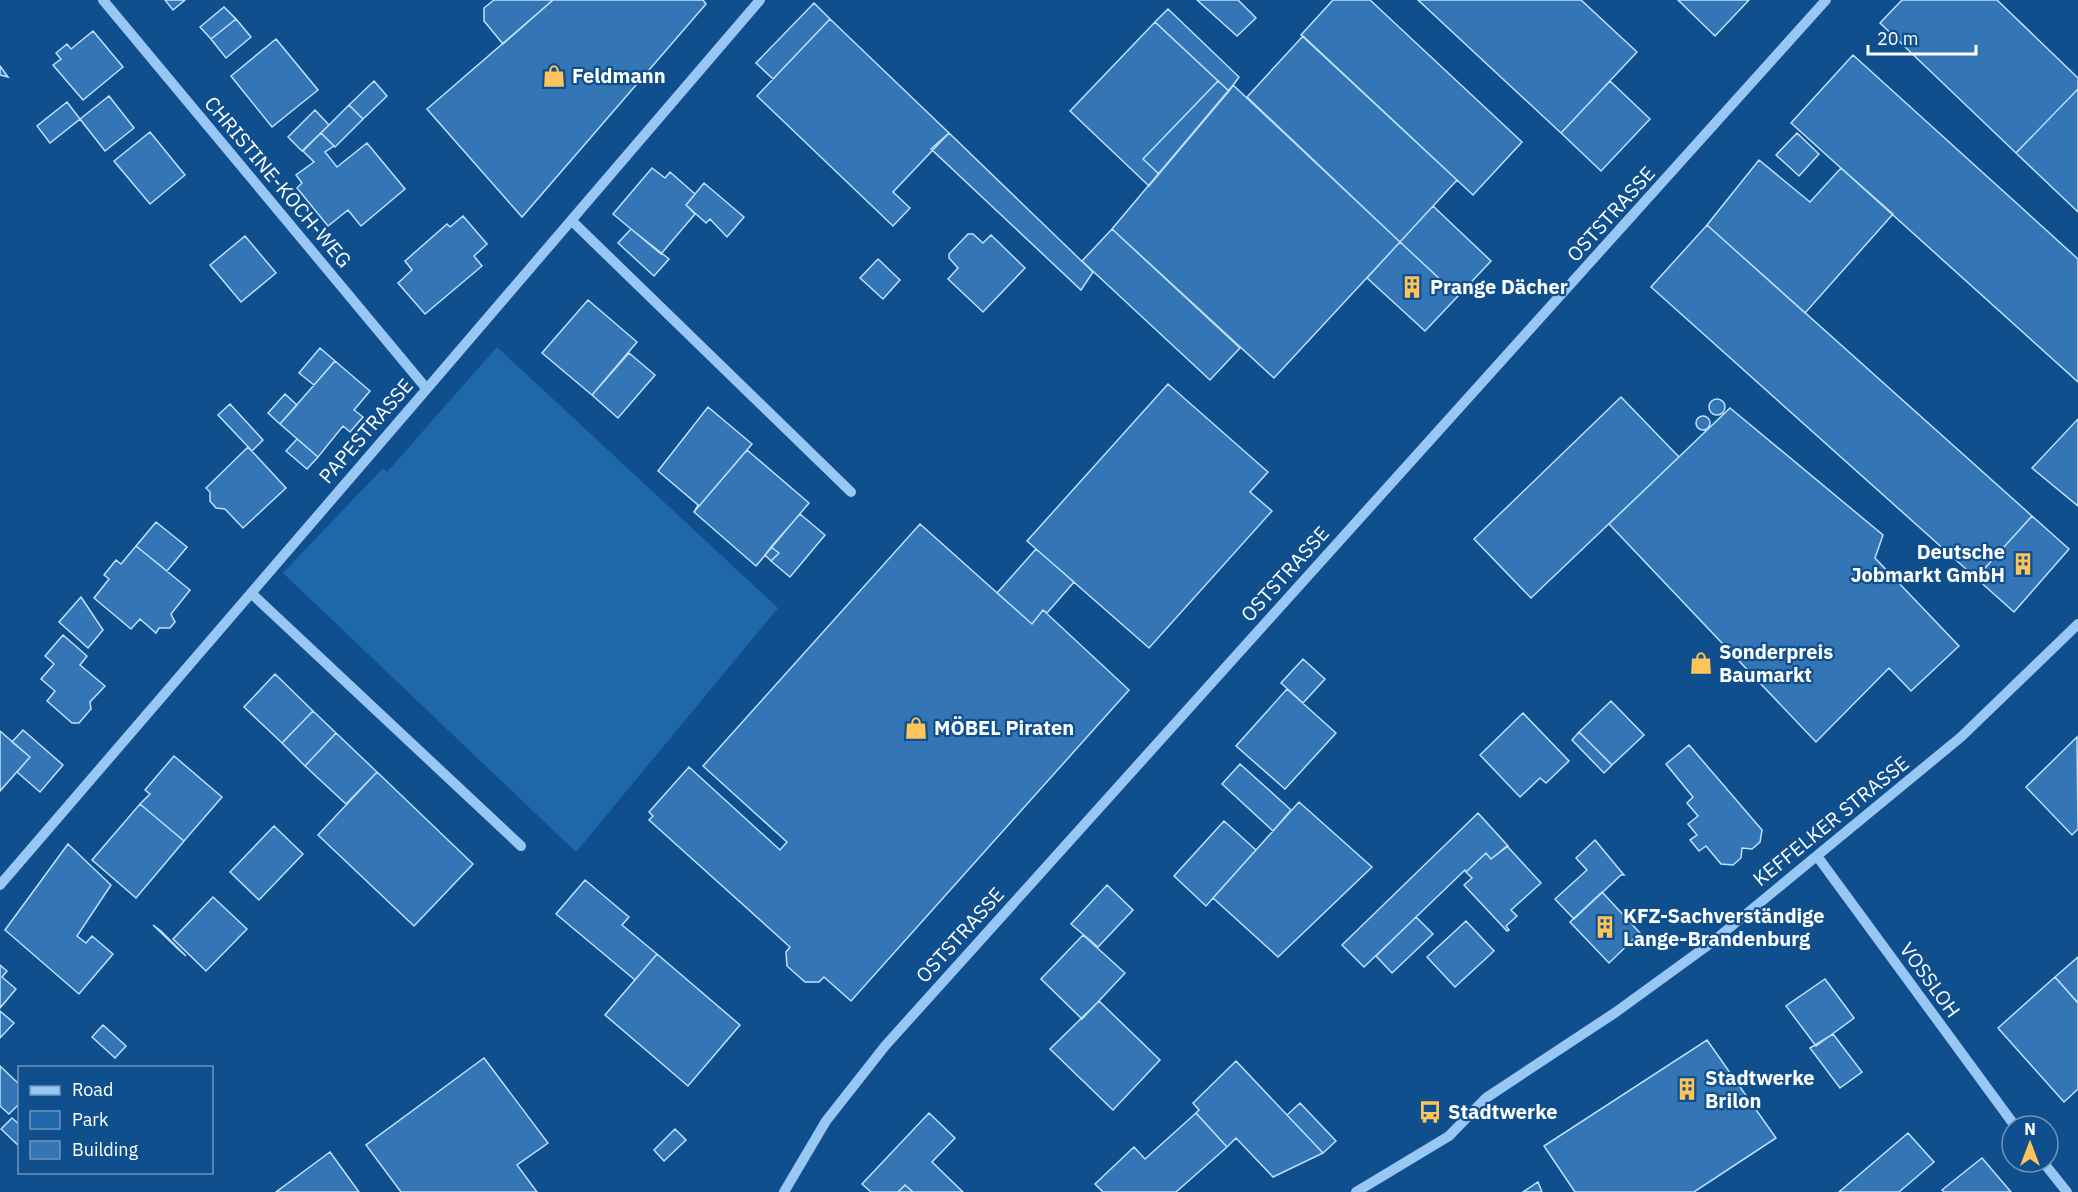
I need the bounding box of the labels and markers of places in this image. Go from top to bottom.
place label: Feldmann [572,62,666,89]
shop icon: Feldmann [541,63,567,89]
place label: Prange Dächer [1430,273,1568,300]
building icon: Prange Dächer [1399,274,1425,300]
place label: Deutsche Jobmarkt GmbH [1850,538,2005,588]
building icon: Deutsche Jobmarkt GmbH [2010,551,2036,577]
place label: Sonderpreis Baumarkt [1719,638,1833,688]
shop icon: Sonderpreis Baumarkt [1688,650,1714,676]
place label: MÖBEL Piraten [934,714,1074,741]
shop icon: MÖBEL Piraten [903,715,929,741]
place label: KFZ-Sachverständige Lange-Brandenburg [1623,902,1824,952]
building icon: KFZ-Sachverständige Lange-Brandenburg [1592,914,1618,940]
place label: Stadtwerke Brilon [1705,1064,1814,1114]
building icon: Stadtwerke Brilon [1674,1076,1700,1102]
place label: Stadtwerke [1448,1098,1557,1125]
bus stop icon: Stadtwerke [1417,1099,1443,1125]

